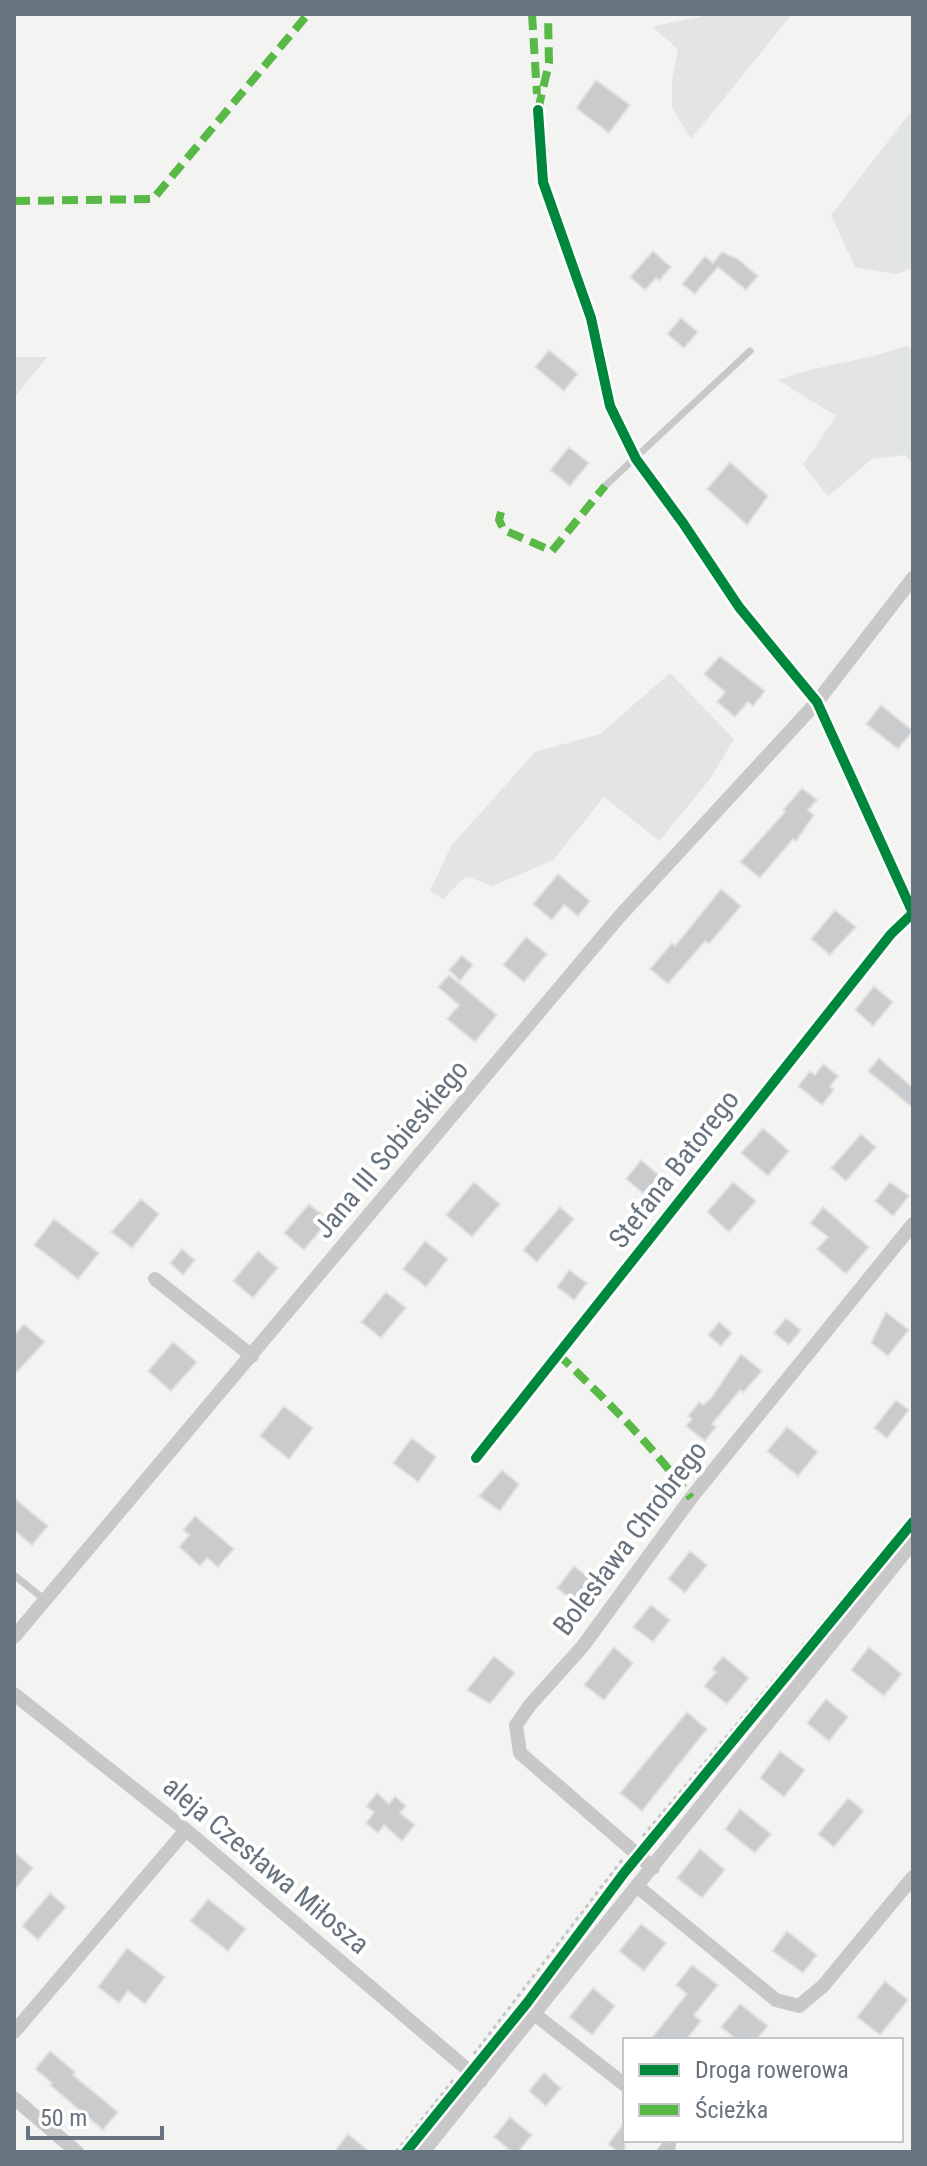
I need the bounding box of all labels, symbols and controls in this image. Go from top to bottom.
street label: Jana III Sobieskiego [307,1053,475,1245]
street label: Stefana Batorego [602,1083,746,1255]
street label: Bolesława Chrobrego [546,1434,714,1642]
street label: aleja Czesława Miłosza [156,1769,376,1961]
legend [623,2038,903,2142]
text: Droga rowerowa [695,2056,849,2084]
scale bar [28,2090,162,2140]
text: Ścieżka [695,2096,768,2124]
text: 50 m [40,2104,87,2132]

